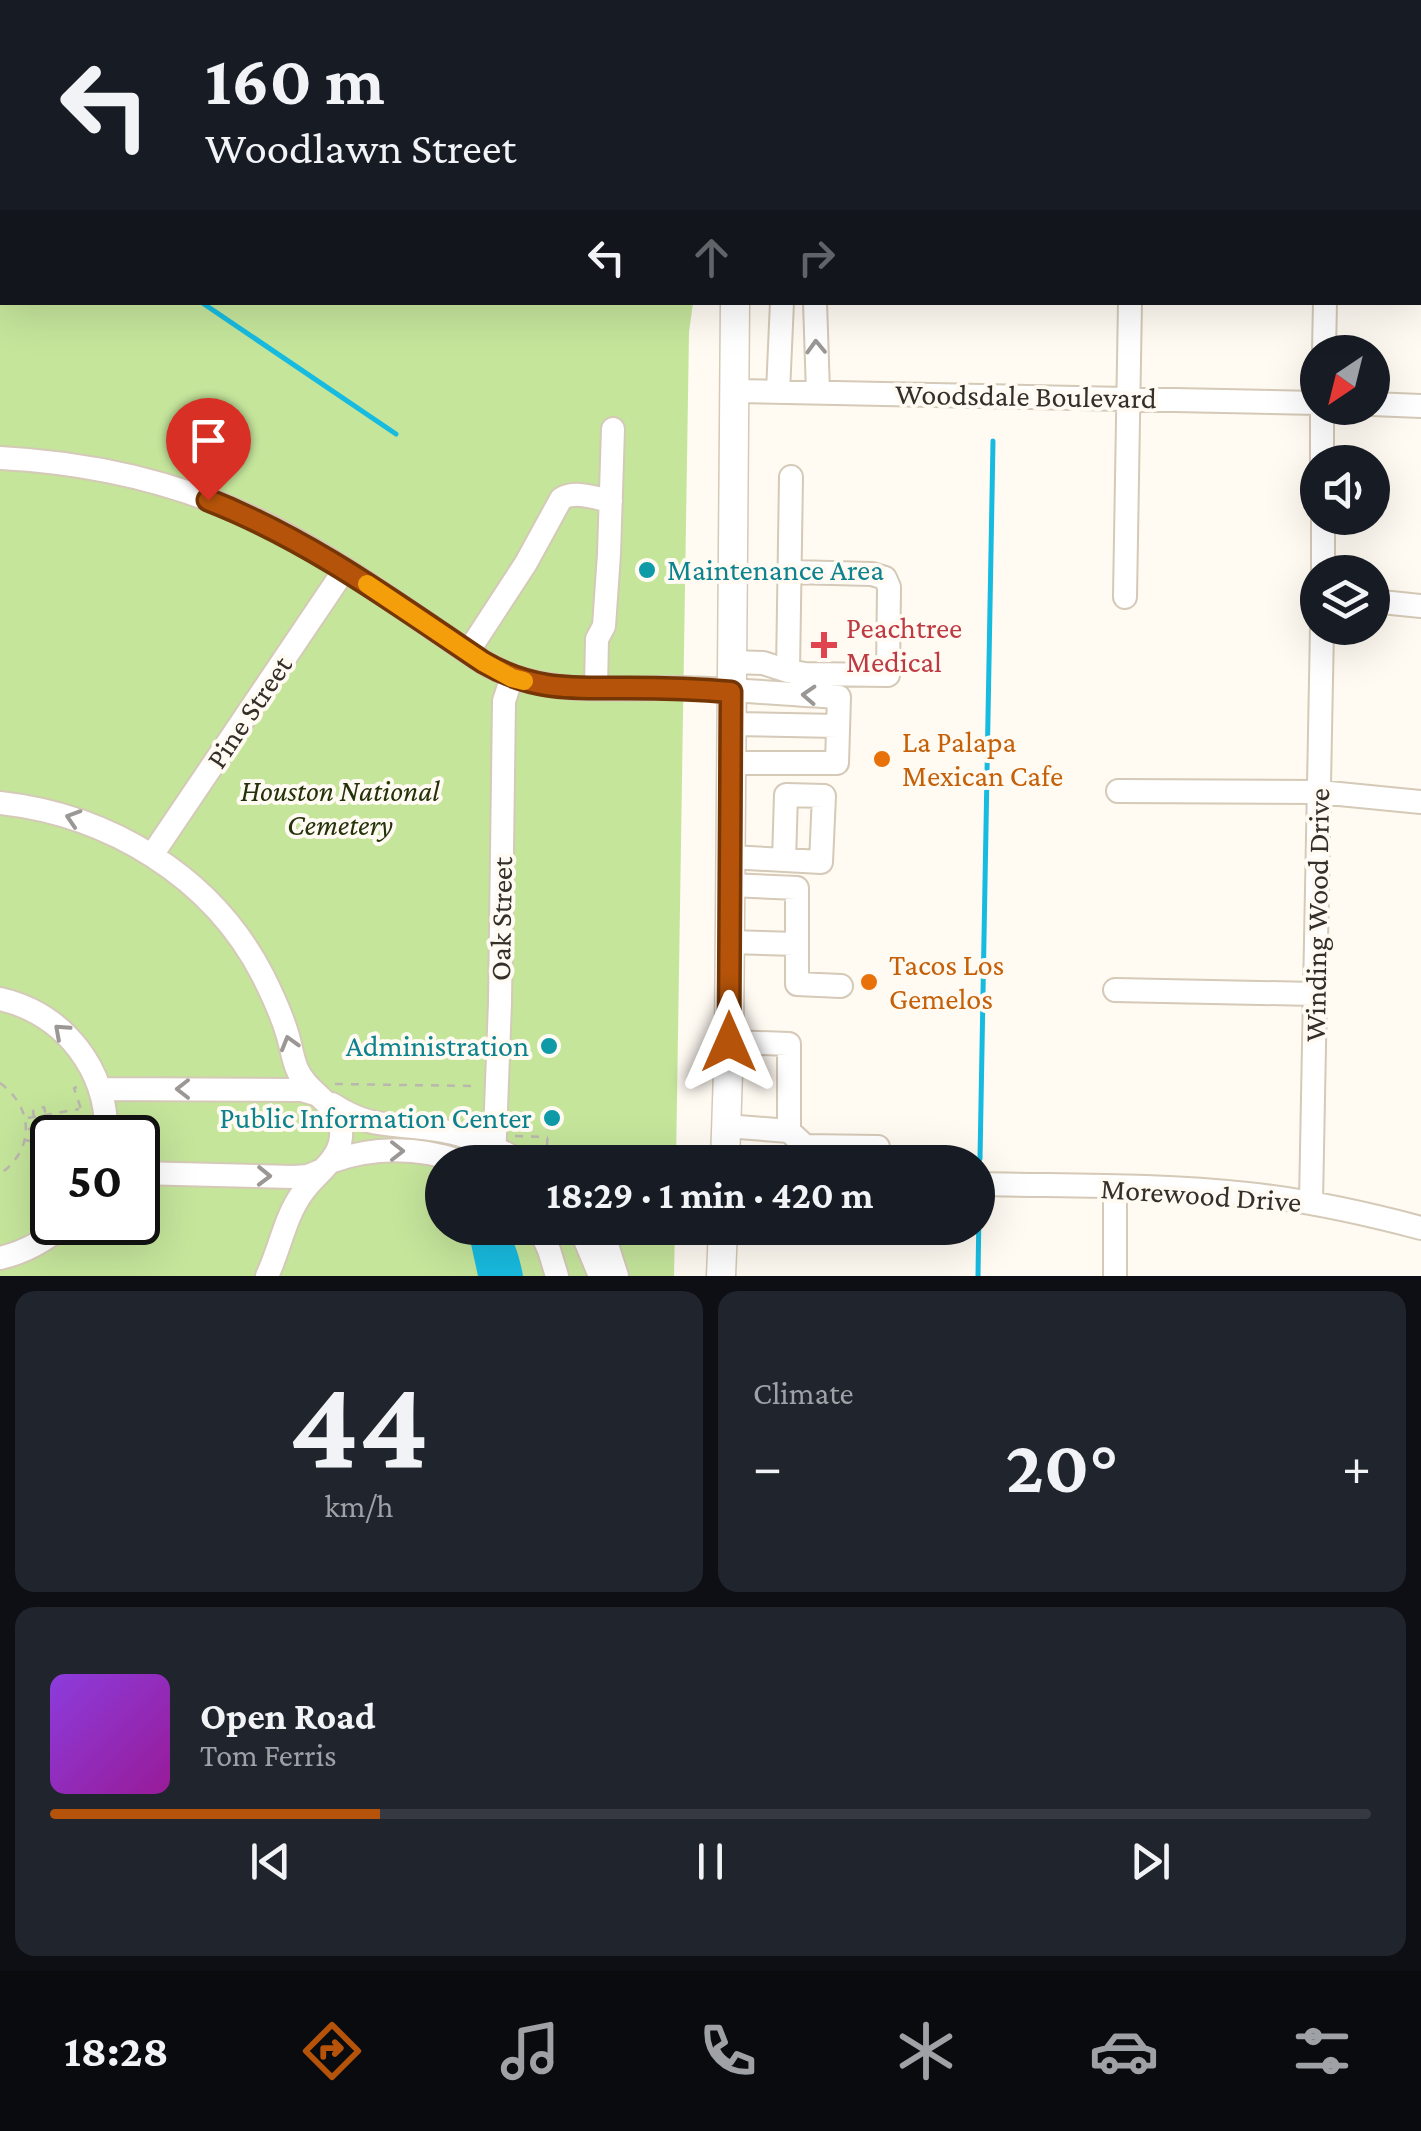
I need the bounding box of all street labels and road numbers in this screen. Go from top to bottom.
street label: Woodsdale Boulevard [895,377,1157,414]
street label: Pine Street [199,649,299,774]
street label: Winding Wood Drive [1298,788,1336,1042]
street label: Oak Street [483,856,518,981]
street label: Morewood Drive [1100,1171,1303,1218]

